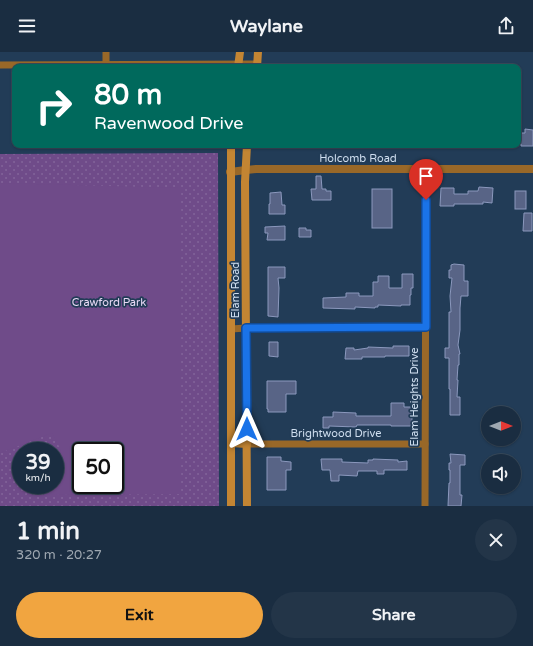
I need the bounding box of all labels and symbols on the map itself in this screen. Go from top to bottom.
street label: Holcomb Road [319,152,397,165]
pin [409,159,443,200]
street label: Elam Road [229,262,242,318]
park label: Crawford Park [72,296,146,309]
street label: Elam Heights Drive [408,348,421,446]
north arrow [481,406,521,446]
position arrow [226,408,268,450]
street label: Brightwood Drive [290,427,382,440]
speed limit sign: 50 [72,442,124,494]

